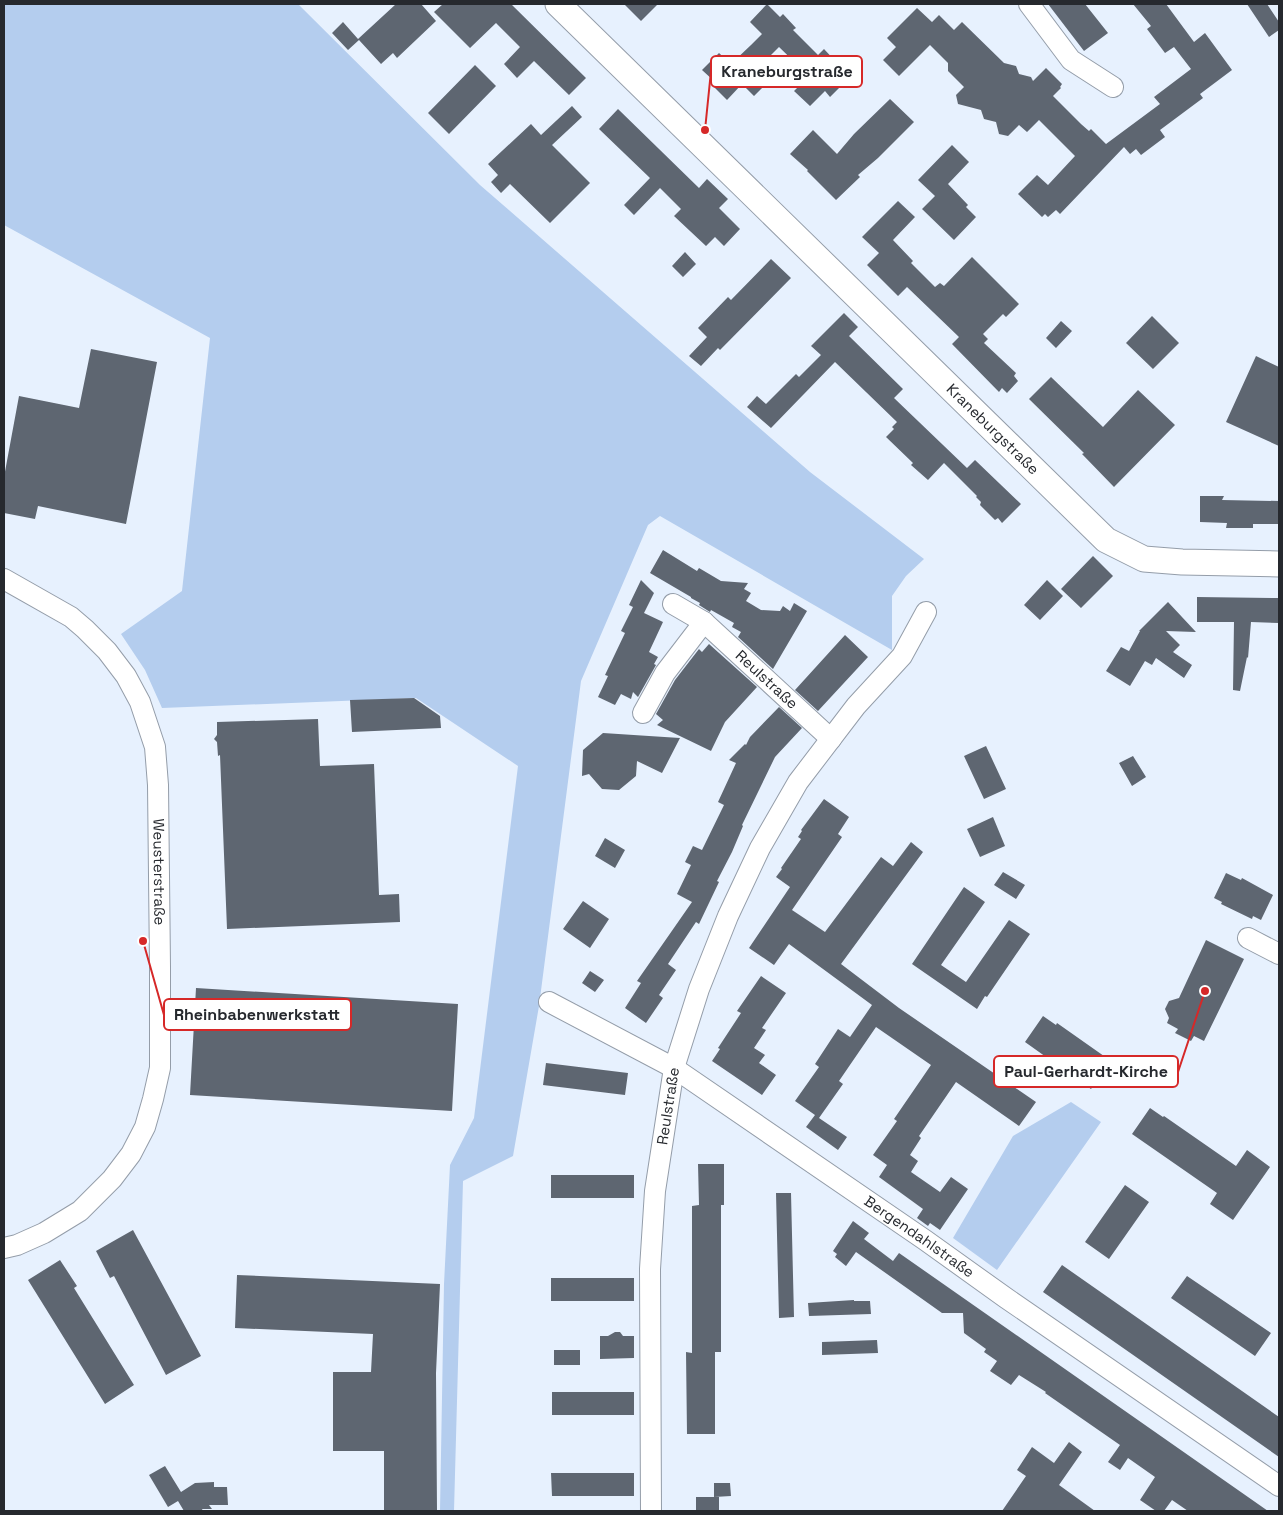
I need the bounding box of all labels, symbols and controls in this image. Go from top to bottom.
callout: Kraneburgstraße [711,56,862,87]
text: Kraneburgstraße [721,61,853,82]
street label: Kraneburgstraße [943,379,1043,478]
street label: Reulstraße [732,646,802,713]
street label: Weusterstraße [149,818,170,926]
callout: Rheinbabenwerkstatt [164,999,351,1030]
text: Rheinbabenwerkstatt [174,1004,340,1025]
callout: Paul-Gerhardt-Kirche [994,1056,1178,1087]
text: Paul-Gerhardt-Kirche [1004,1061,1168,1082]
street label: Reulstraße [652,1066,683,1146]
street label: Bergendahlstraße [861,1191,978,1281]

